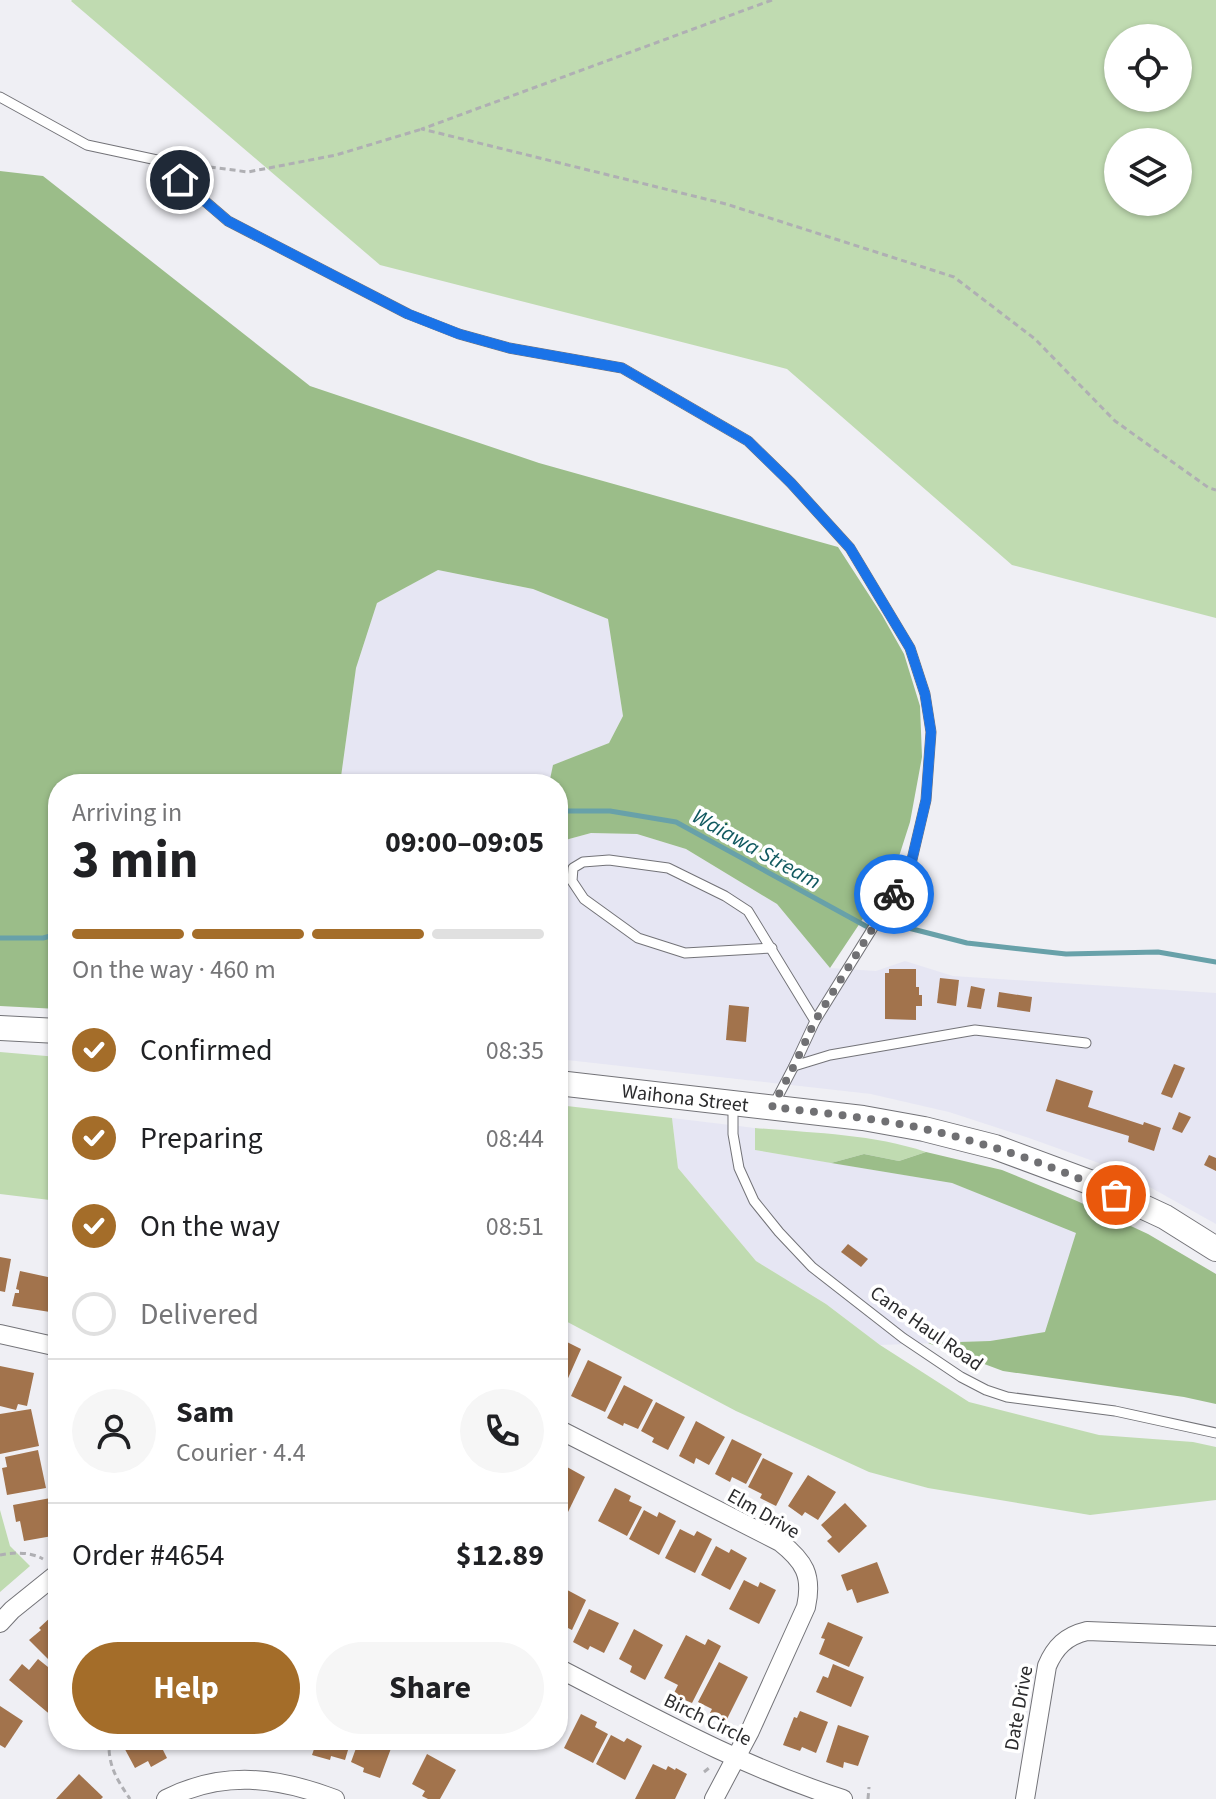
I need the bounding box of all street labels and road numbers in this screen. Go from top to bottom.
street label: Waihona Street [620,1077,750,1120]
street label: Cane Haul Road [864,1279,989,1378]
street label: Elm Drive [722,1482,805,1546]
street label: Date Drive [998,1663,1040,1753]
street label: Birch Circle [659,1687,756,1753]

